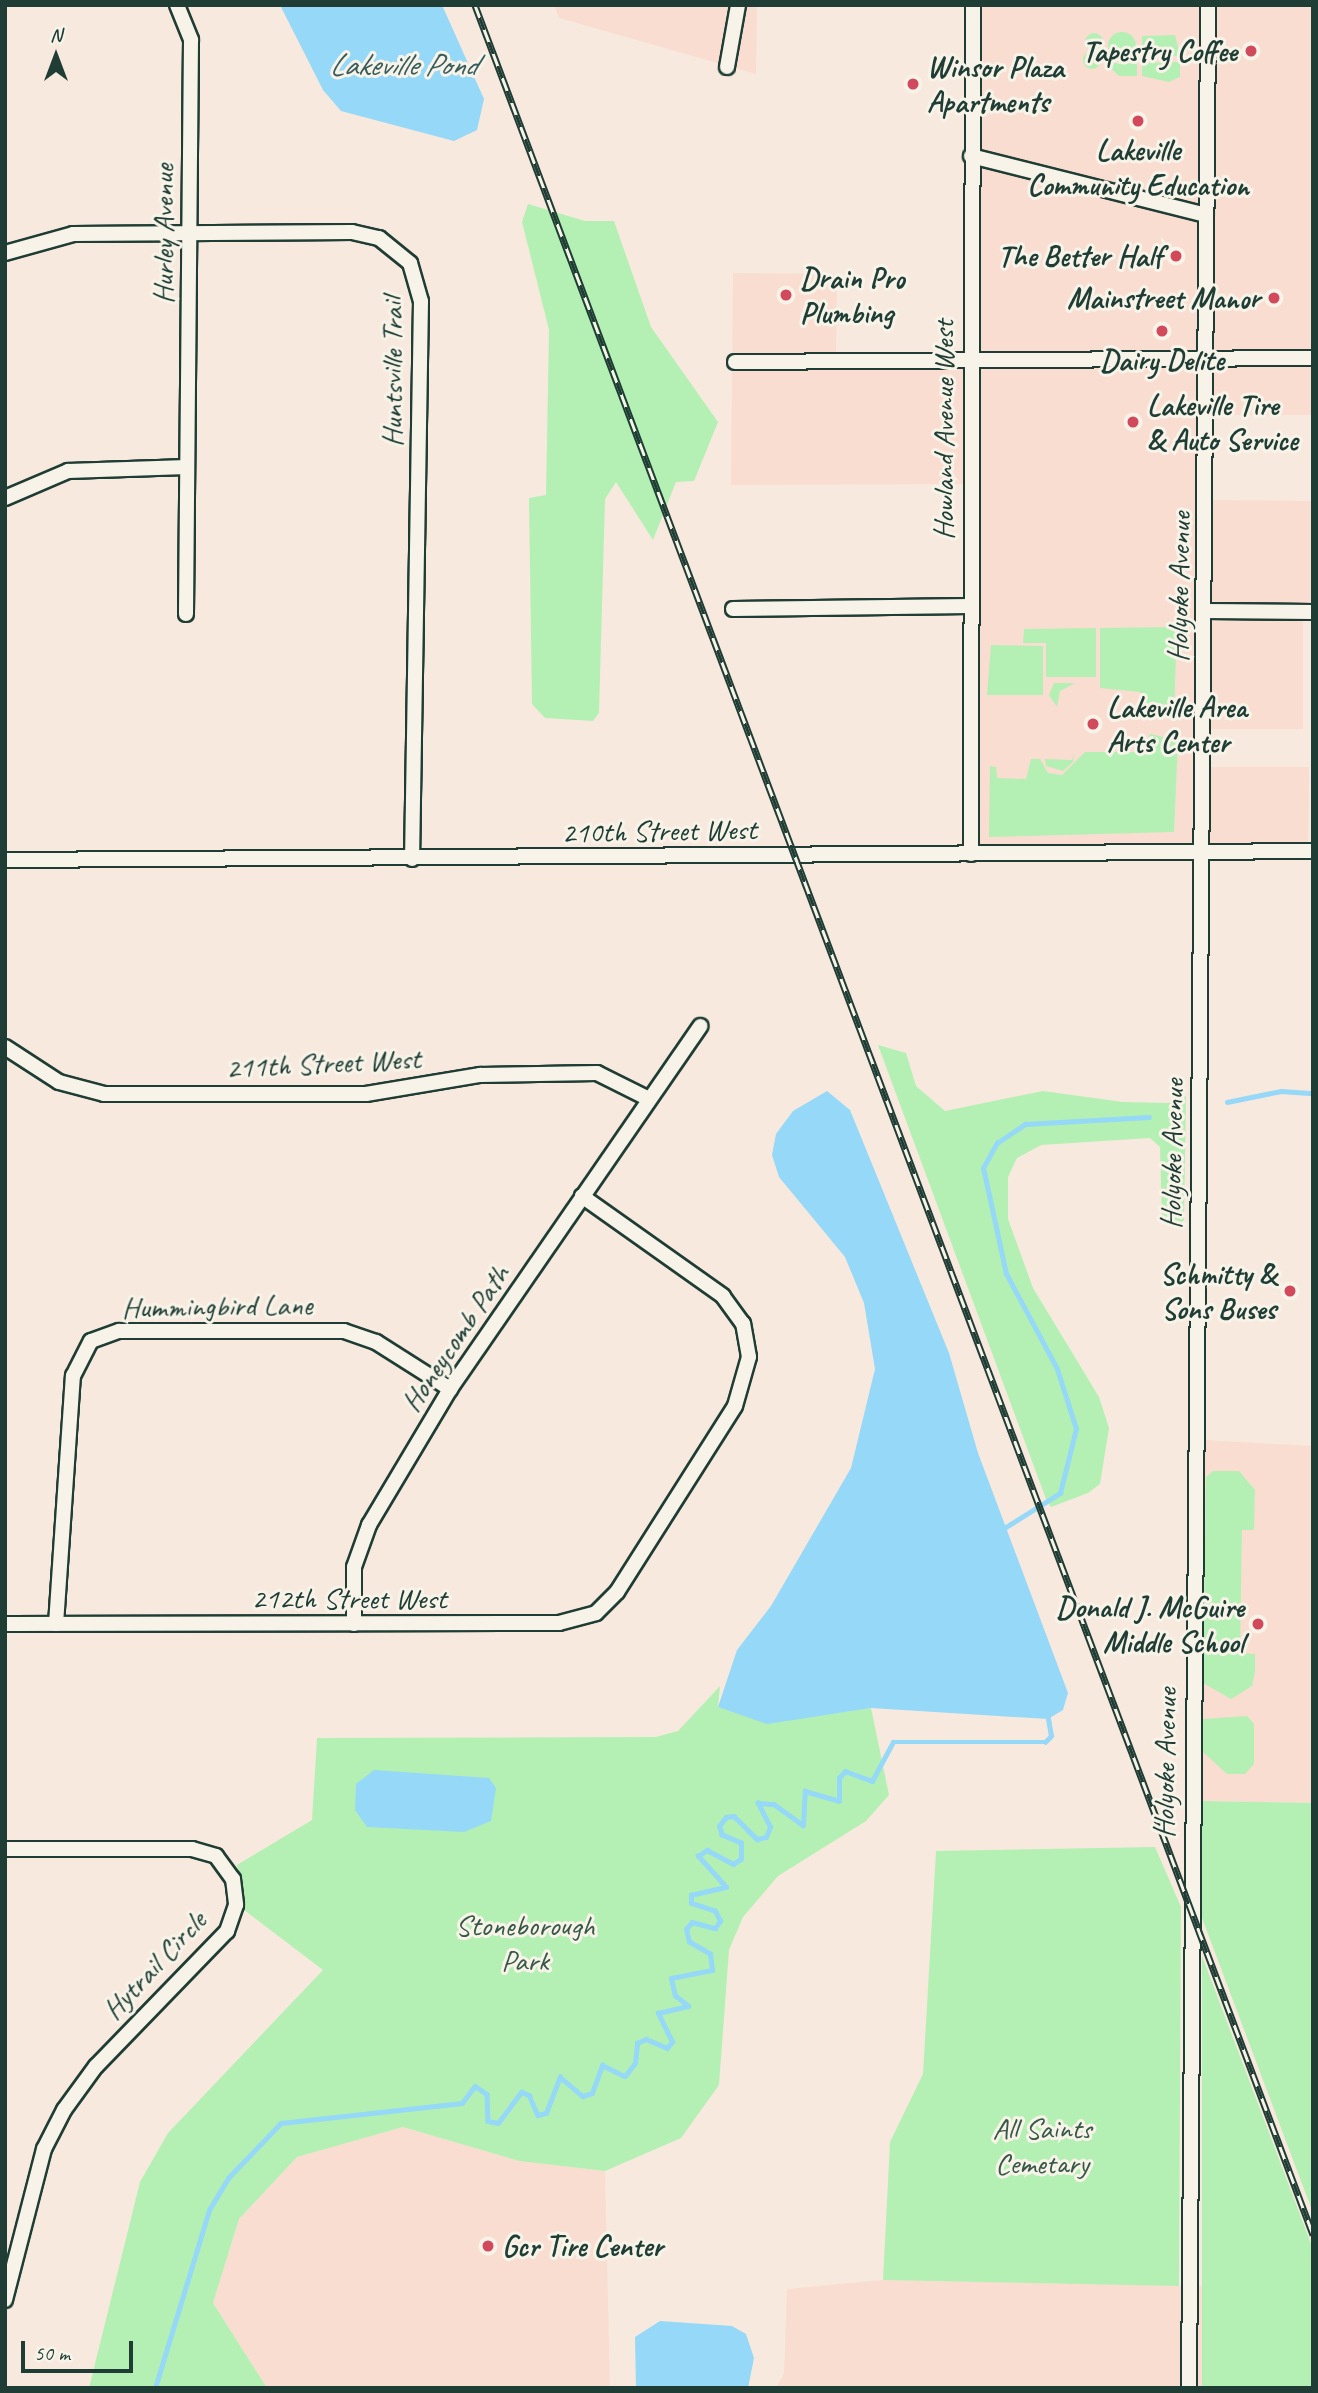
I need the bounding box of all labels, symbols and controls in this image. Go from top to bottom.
north arrow [21,21,91,91]
text: N [50,23,62,47]
place label: Tapestry Coffee [1082,33,1237,69]
marker: Tapestry Coffee [1243,43,1259,59]
water label: Lakeville Pond [329,46,477,84]
place label: Winsor Plaza Apartments [927,49,1063,119]
marker: Winsor Plaza Apartments [905,76,921,92]
marker: Lakeville Community Education [1130,113,1146,129]
place label: Lakeville Community Education [1027,132,1249,202]
street label: Hurley Avenue [145,164,181,304]
place label: The Better Half [998,238,1162,274]
marker: The Better Half [1168,248,1184,264]
place label: Drain Pro Plumbing [800,260,905,330]
place label: Mainstreet Manor [1066,280,1260,316]
marker: Drain Pro Plumbing [778,287,794,303]
marker: Mainstreet Manor [1266,290,1282,306]
street label: Huntsville Trail [374,297,410,447]
street label: Howland Avenue West [925,320,961,540]
marker: Dairy Delite [1154,323,1170,339]
place label: Dairy Delite [1100,342,1224,378]
place label: Lakeville Tire & Auto Service [1147,387,1298,457]
marker: Lakeville Tire & Auto Service [1125,414,1141,430]
street label: Holyoke Avenue [1160,512,1198,662]
place label: Lakeville Area Arts Center [1107,689,1246,760]
marker: Lakeville Area Arts Center [1085,716,1101,732]
street label: 210th Street West [561,811,757,851]
street label: 211th Street West [224,1040,422,1086]
street label: Holyoke Avenue [1153,1079,1191,1229]
place label: Schmitty & Sons Buses [1160,1256,1276,1326]
street label: Honeycomb Path [393,1258,517,1418]
marker: Schmitty & Sons Buses [1282,1283,1298,1299]
street label: Hummingbird Lane [121,1286,313,1326]
street label: 212th Street West [251,1580,447,1616]
place label: Donald J. McGuire Middle School [1056,1589,1244,1660]
marker: Donald J. McGuire Middle School [1250,1616,1266,1632]
street label: Holyoke Avenue [1146,1688,1184,1838]
street label: Hytrail Circle [95,1903,213,2027]
park label: Stoneborough Park [455,1907,595,1978]
park label: All Saints Cemetary [992,2110,1092,2180]
place label: Gcr Tire Center [502,2228,662,2264]
marker: Gcr Tire Center [480,2238,496,2254]
scale bar [24,2326,136,2370]
text: 50 m [34,2340,70,2366]

